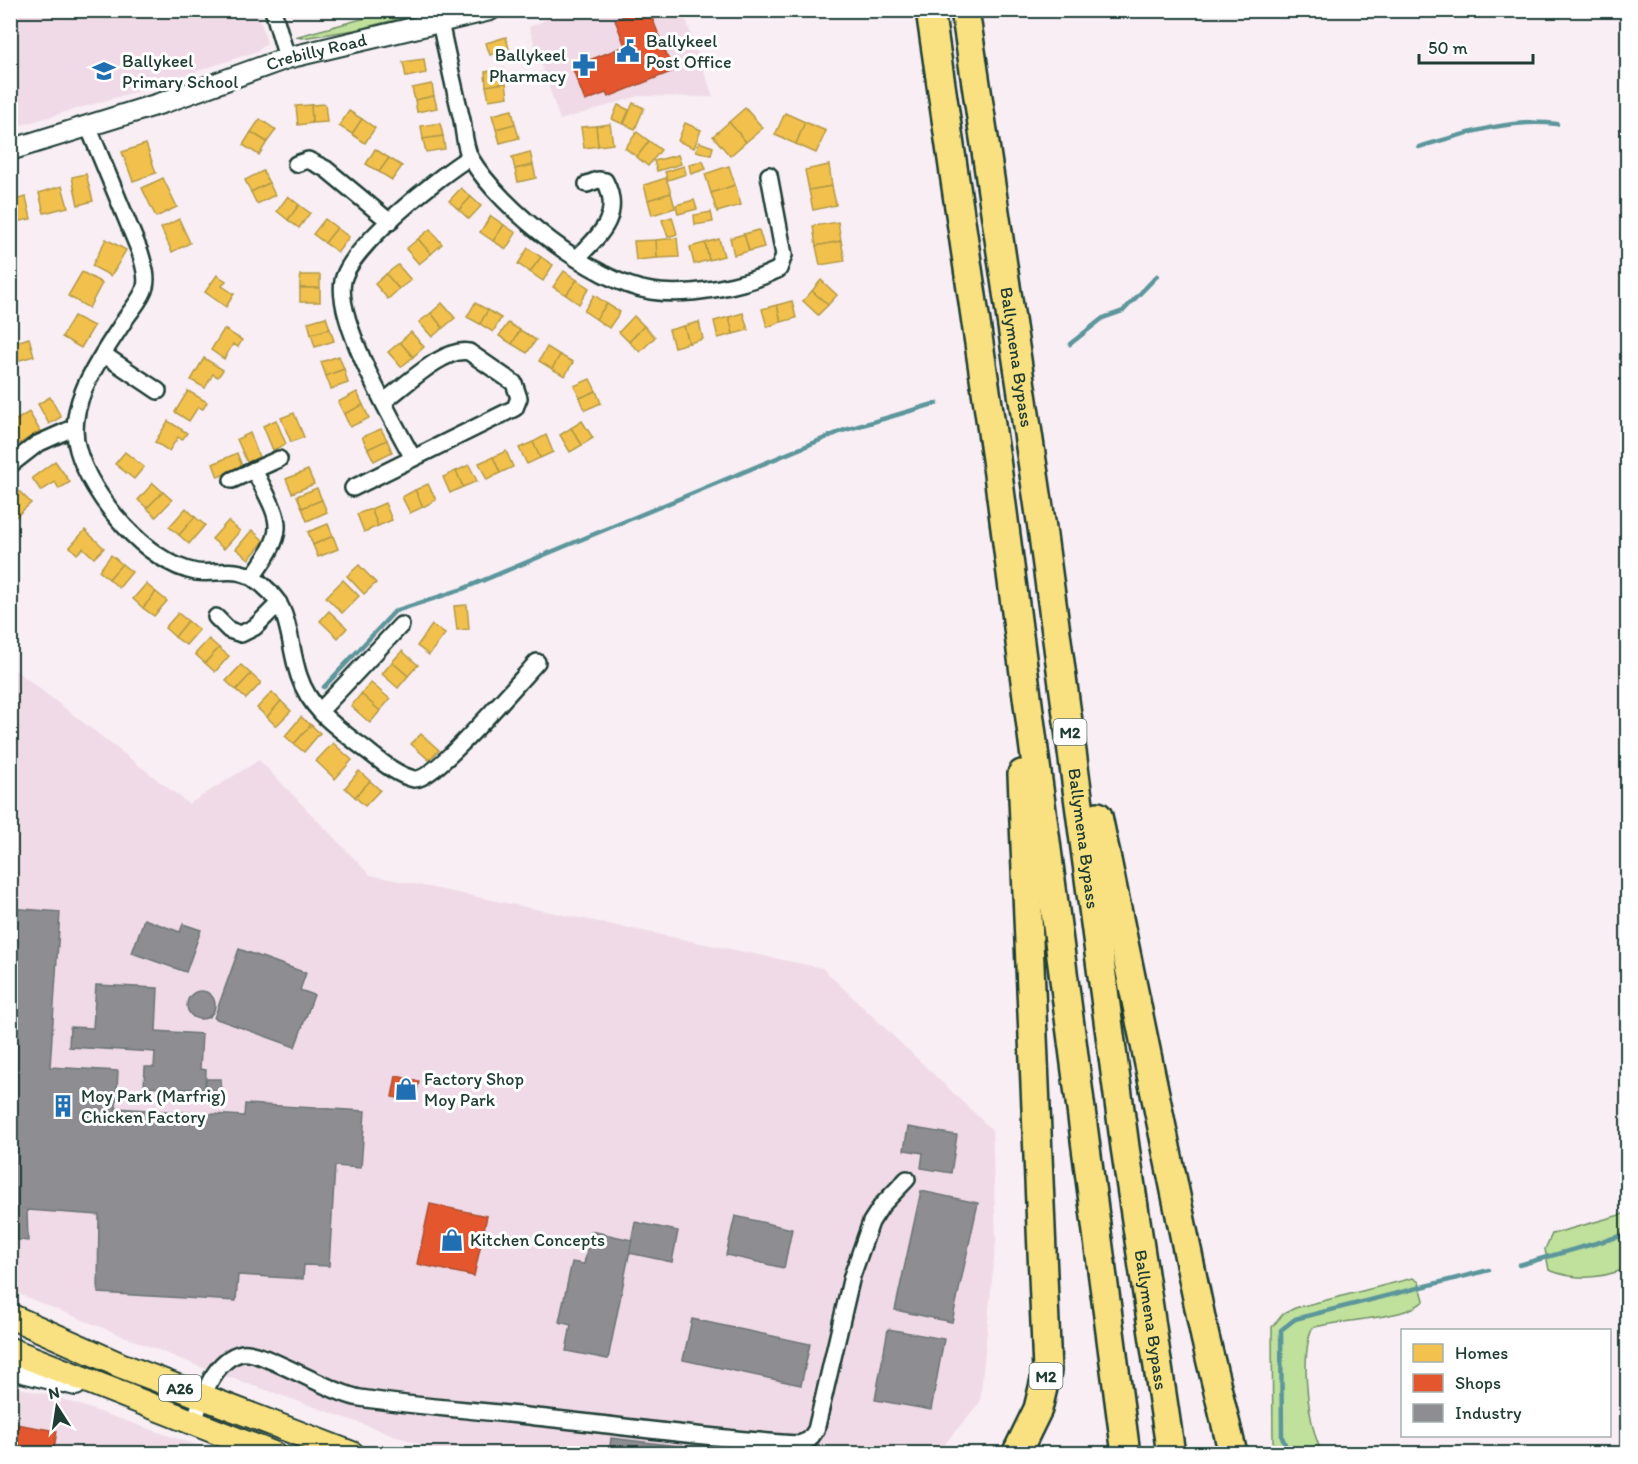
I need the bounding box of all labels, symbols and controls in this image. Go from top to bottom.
scale bar [1419,27,1533,65]
street label: Crebilly Road [263,28,369,76]
place label: Ballykeel Post Office [646,30,732,73]
text: 50 m [1428,37,1468,59]
public building icon: Ballykeel Post Office [615,38,641,64]
place label: Ballykeel Pharmacy [489,44,567,87]
place label: Ballykeel Primary School [122,50,238,93]
pharmacy icon: Ballykeel Pharmacy [571,52,597,78]
school or university icon: Ballykeel Primary School [91,58,117,84]
street label: Ballymena Bypass [995,285,1038,429]
road number: M2 [1054,719,1086,745]
street label: Ballymena Bypass [1063,767,1104,910]
place label: Factory Shop Moy Park [424,1068,524,1111]
shop icon: Factory Shop Moy Park [393,1076,419,1102]
place label: Moy Park (Marfrig) Chicken Factory [81,1085,226,1128]
building icon: Moy Park (Marfrig) Chicken Factory [50,1093,76,1119]
shop icon: Kitchen Concepts [439,1227,465,1253]
place label: Kitchen Concepts [470,1229,605,1251]
street label: Ballymena Bypass [1130,1248,1172,1392]
legend [1401,1329,1611,1437]
text: Homes [1455,1342,1508,1364]
road number: M2 [1030,1363,1062,1389]
text: Shops [1455,1372,1501,1394]
road number: A26 [159,1375,201,1401]
north arrow [27,1377,87,1437]
text: N [47,1382,61,1403]
text: Industry [1455,1402,1522,1424]

